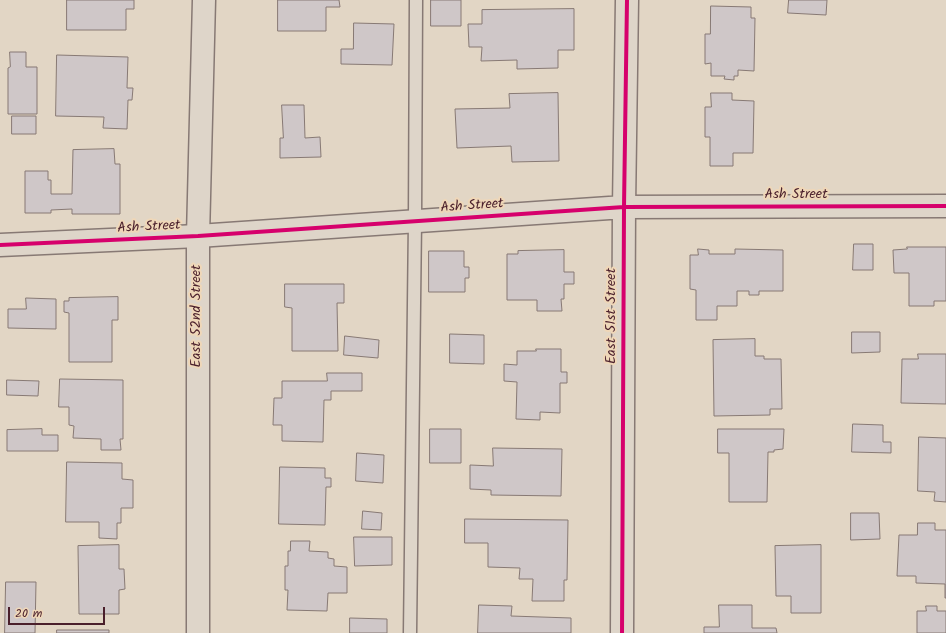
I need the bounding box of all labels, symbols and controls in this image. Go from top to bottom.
street label: Ash Street [764,188,828,204]
street label: Ash Street [440,196,504,218]
street label: Ash Street [117,218,181,238]
street label: East 52nd Street [190,265,206,367]
street label: East 51st Street [605,268,621,364]
scale bar [10,599,107,625]
text: 20 m [15,604,42,623]

